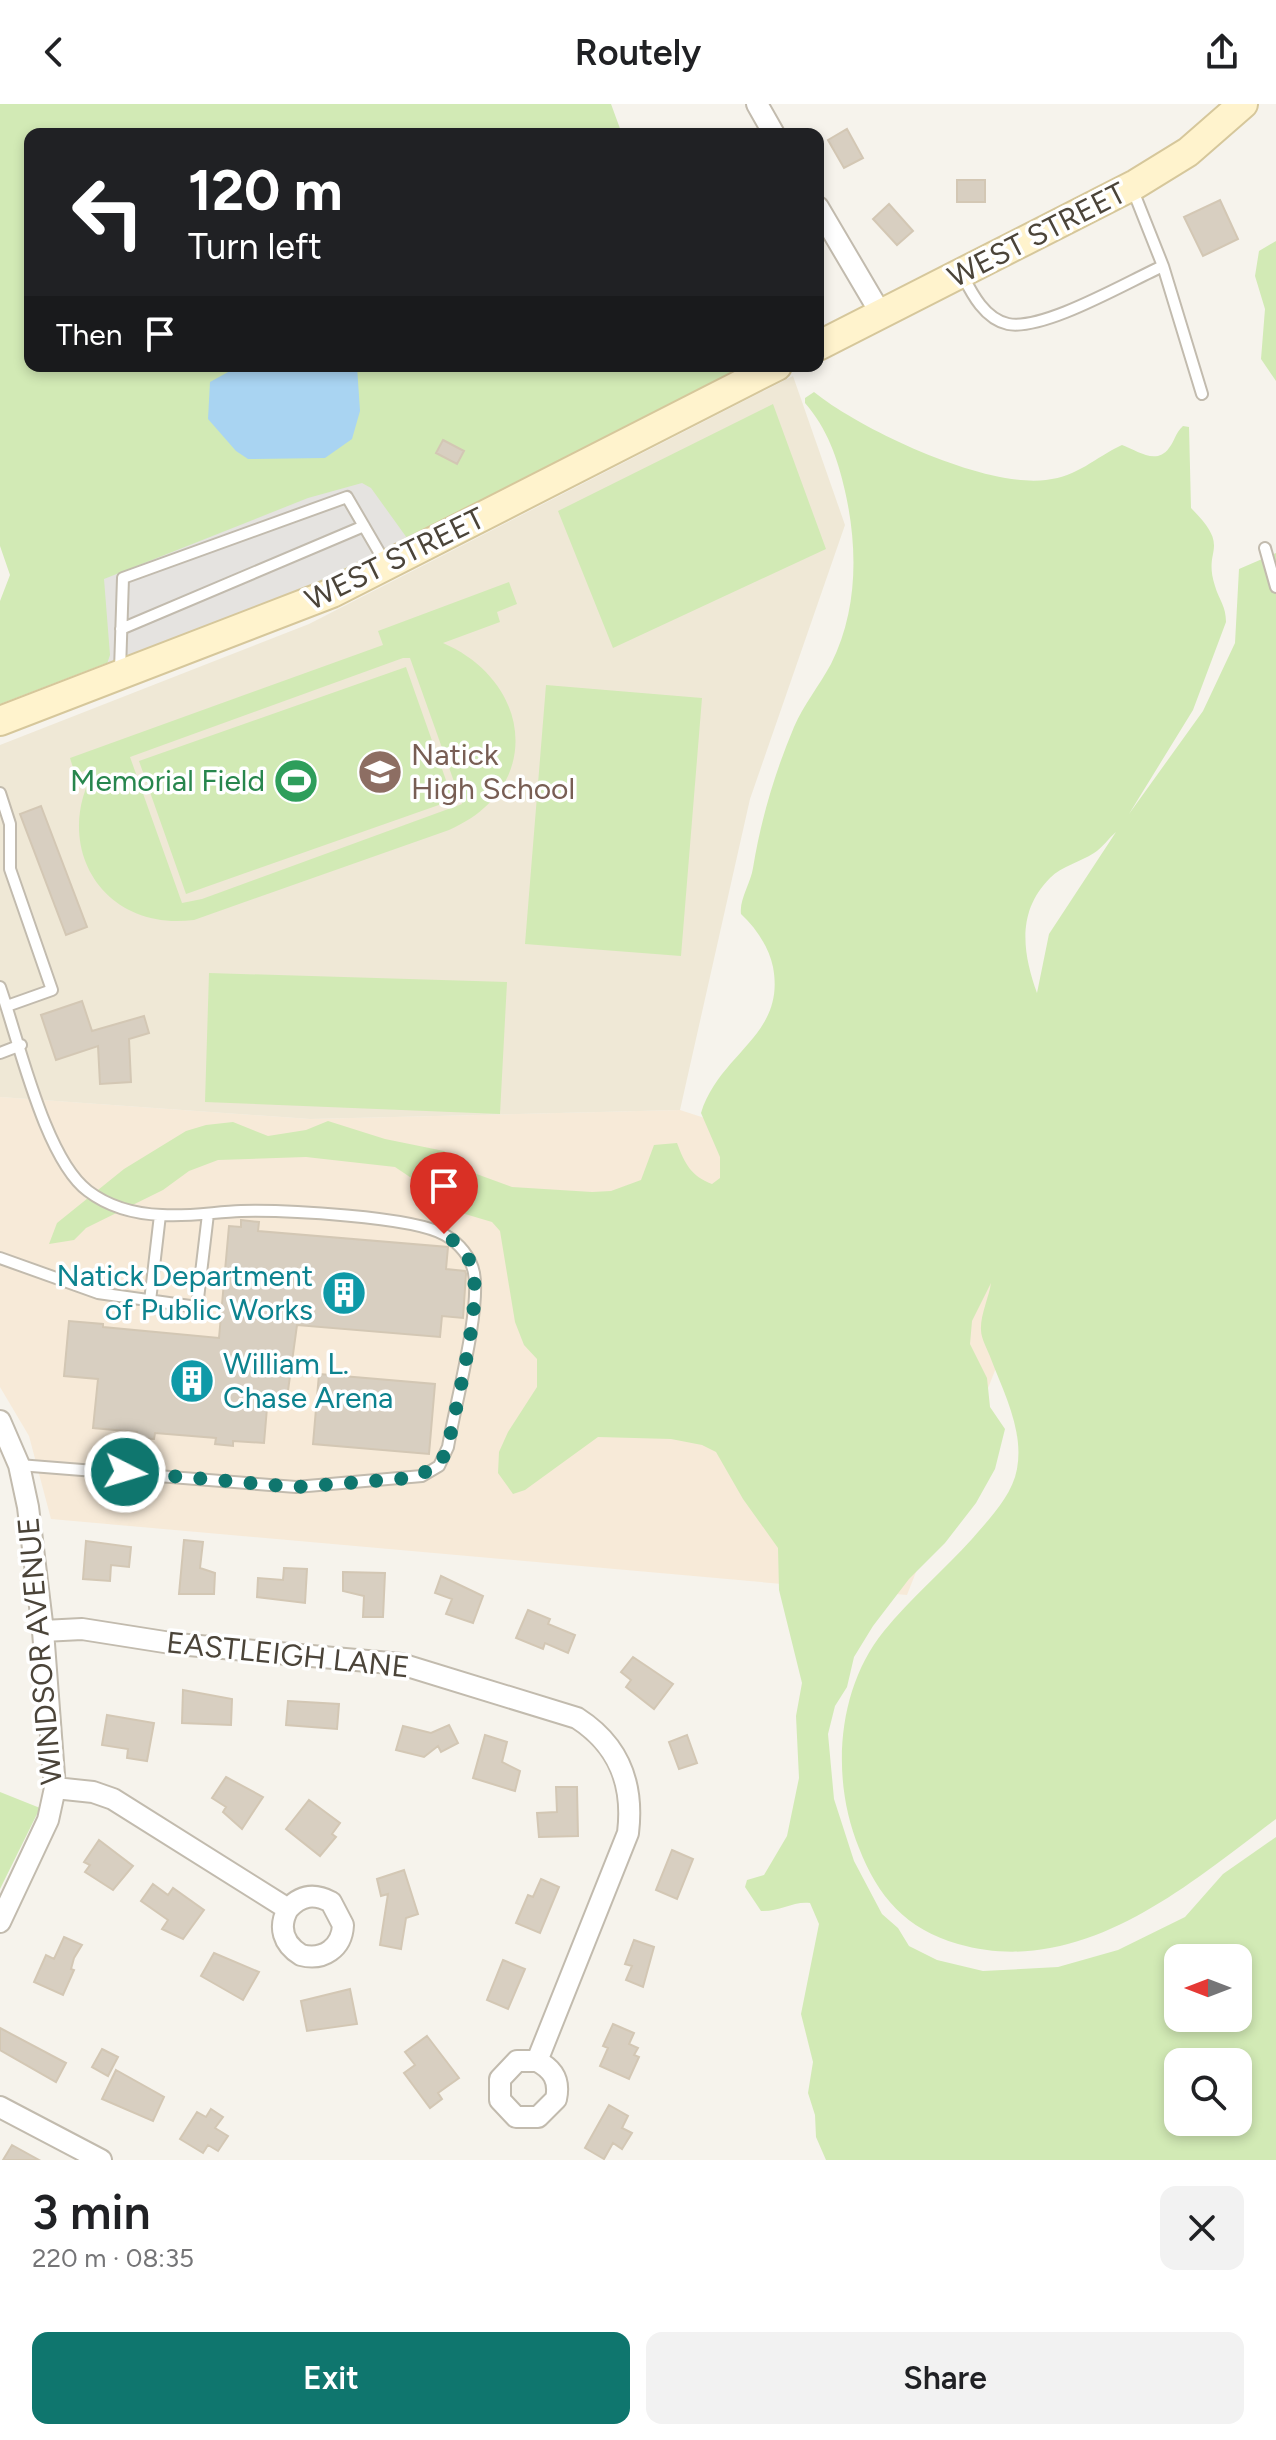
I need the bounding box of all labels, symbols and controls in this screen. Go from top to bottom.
icon: back [32,30,76,74]
icon: share [1200,30,1244,74]
text: Routely [575,31,701,74]
text: 120 m [188,157,343,224]
icon: left [56,160,160,264]
street label: WEST STREET [942,174,1132,295]
text: Turn left [188,225,322,268]
icon: arrive [138,312,182,356]
text: Then [56,316,122,353]
street label: WEST STREET [299,499,491,618]
place label: Natick High School [411,736,575,807]
school or university icon: Natick High School [356,748,404,796]
sports icon: Memorial Field [272,757,320,805]
place label: Memorial Field [70,762,265,799]
pin [410,1152,478,1234]
icon: arrive [422,1164,466,1208]
place label: Natick Department of Public Works [56,1257,313,1328]
building icon: Natick Department of Public Works [320,1269,368,1317]
place label: William L. Chase Arena [223,1345,393,1416]
building icon: William L. Chase Arena [168,1357,216,1405]
position arrow [83,1430,167,1514]
street label: WINDSOR AVENUE [9,1516,70,1786]
street label: EASTLEIGH LANE [165,1623,411,1686]
north arrow [1164,1944,1252,2032]
map controls [1164,1944,1252,2136]
button: search [1164,2048,1252,2136]
text: 3 min [32,2183,151,2241]
button: close [1160,2186,1244,2270]
text: 220 m · 08:35 [32,2242,194,2274]
button: Exit [32,2332,630,2424]
button: Share [646,2332,1244,2424]

